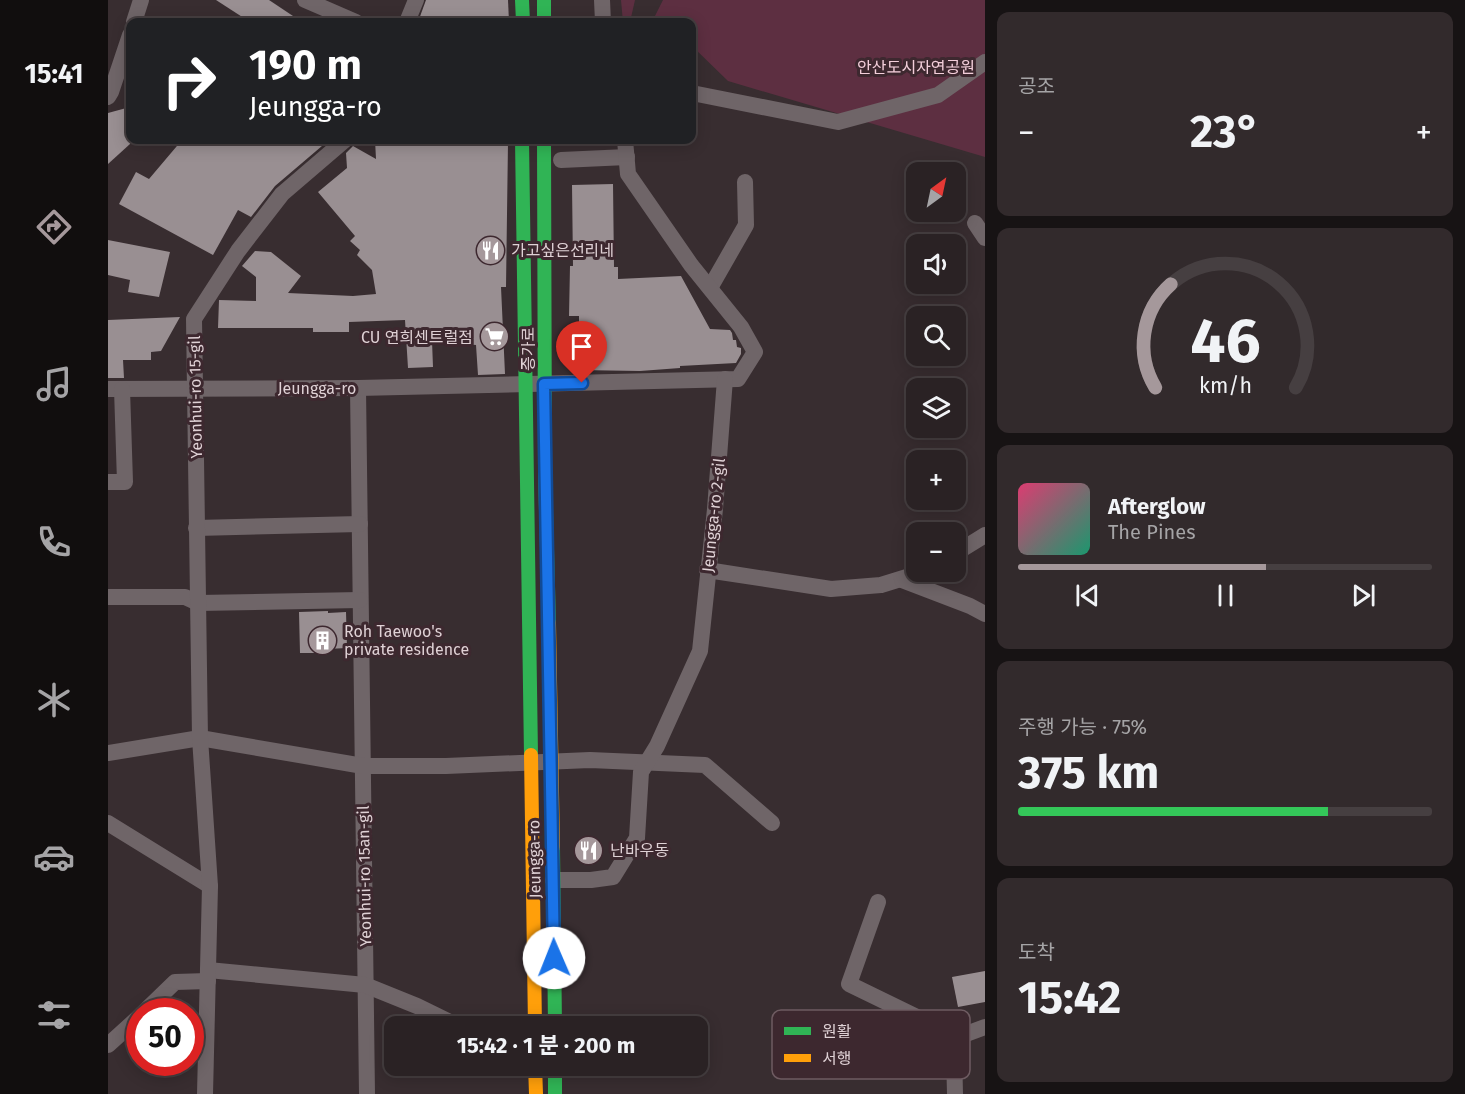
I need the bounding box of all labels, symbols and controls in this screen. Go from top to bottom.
text: 190 m [249,40,362,90]
icon: right [150,42,228,120]
text: 15:41 [24,58,84,90]
park label: 안산도시자연공원 [857,58,975,77]
text: 공조 [1018,74,1055,98]
text: Jeungga-ro [249,91,382,123]
text: 23° [1190,105,1260,159]
text: − [1018,113,1035,153]
text: + [1416,113,1432,153]
north arrow [906,162,966,222]
map controls [906,162,966,582]
icon: directions [33,206,75,248]
restaurant icon: 가고싶은선리네 [474,234,506,266]
button: sound [906,234,966,294]
place label: 가고싶은선리네 [511,241,614,260]
text: 46 [1190,304,1260,379]
button: search [906,306,966,366]
supermarket icon: CU 연희센트럴점 [478,321,510,353]
pin [556,321,607,383]
street label: 증가로 [519,327,538,371]
place label: CU 연희센트럴점 [361,328,473,347]
icon: arrive [565,330,598,363]
street label: Yeonhui-ro 15-gil [185,335,206,459]
icon: music [33,363,75,405]
text: km/h [1198,373,1252,399]
button: layers [906,378,966,438]
street label: Jeungga-ro [278,379,356,398]
button: + [906,450,966,510]
street label: Jeungga-ro 2-gil [698,457,729,573]
text: Afterglow [1108,493,1205,520]
text: The Pines [1108,520,1195,544]
icon: phone [33,521,75,563]
button: − [906,522,966,582]
icon: previous [1071,579,1104,612]
icon: pause [1209,579,1242,612]
icon: next [1347,579,1380,612]
place label: Roh Taewoo's private residence [344,622,469,659]
building icon: Roh Taewoo's private residence [307,624,339,656]
icon: climate [33,679,75,721]
text: 주행 가능 · 75% [1018,715,1147,739]
text: 375 km [1018,746,1159,800]
street label: Yeonhui-ro 15an-gil [354,805,375,947]
street label: Jeungga-ro [524,820,545,898]
restaurant icon: 난바우동 [573,834,605,866]
icon: car [33,836,75,878]
place label: 난바우동 [610,841,669,860]
position arrow [522,926,586,990]
text: 도착 [1018,940,1055,964]
text: 15:42 [1018,971,1121,1025]
icon: filters [33,994,75,1036]
speed limit sign: 50 [126,998,204,1076]
legend [772,1010,970,1079]
text: 원활 [822,1022,852,1041]
text: 15:42 · 1 분 · 200 m [457,1032,635,1059]
text: 서행 [822,1049,851,1068]

